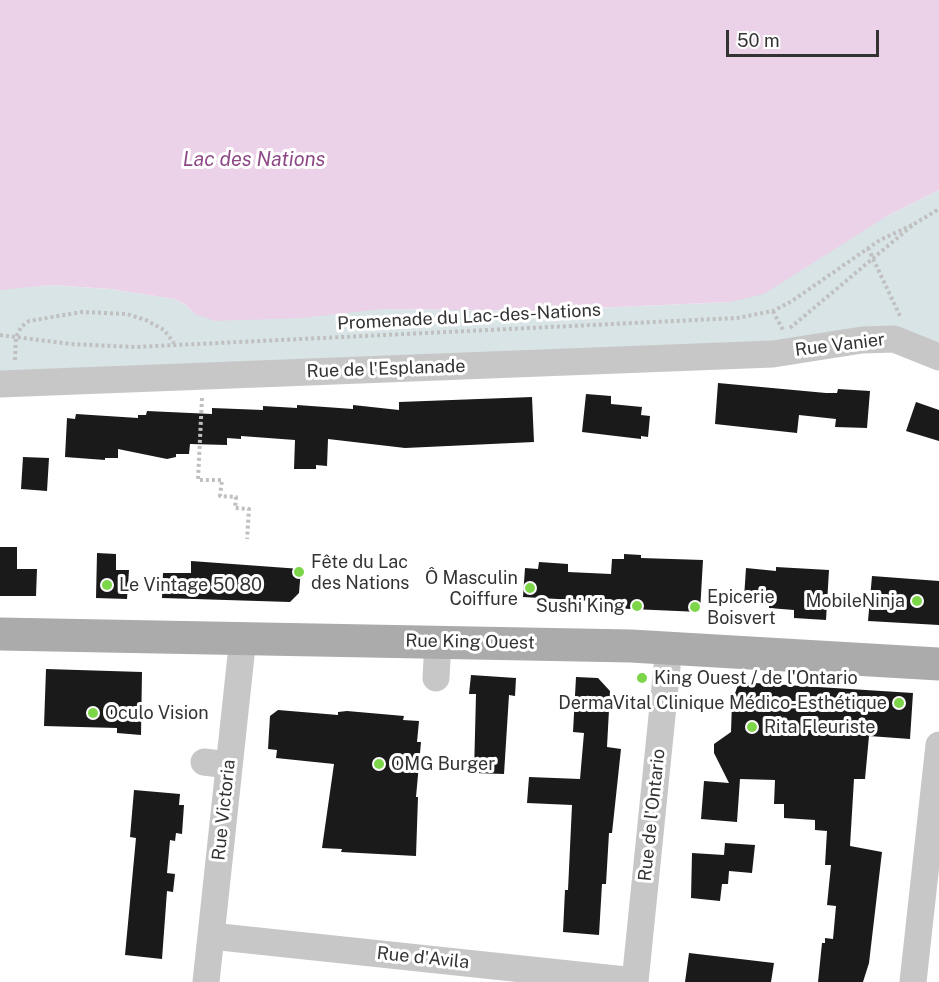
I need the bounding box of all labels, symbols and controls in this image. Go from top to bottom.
scale bar [729,18,882,56]
text: 50 m [737,30,780,51]
water label: Lac des Nations [183,148,325,172]
street label: Promenade du Lac-des-Nations [337,299,601,335]
street label: Rue Vanier [794,329,886,361]
street label: Rue de l'Esplanade [306,355,466,383]
place label: Fête du Lac des Nations [311,551,409,594]
marker: Fête du Lac des Nations [292,565,306,579]
place label: Ô Masculin Coiffure [425,567,518,610]
place label: Le Vintage 50 80 [119,574,262,596]
marker: Le Vintage 50 80 [100,578,114,592]
marker: Ô Masculin Coiffure [523,581,537,595]
place label: Epicerie Boisvert [707,586,776,628]
place label: MobileNinja [805,590,905,612]
marker: MobileNinja [910,594,924,608]
place label: Sushi King [536,595,625,617]
marker: Sushi King [630,599,644,613]
marker: Epicerie Boisvert [688,600,702,614]
street label: Rue King Ouest [405,630,535,654]
place label: King Ouest / de l'Ontario [654,667,858,689]
marker: King Ouest / de l'Ontario [635,671,649,685]
place label: DermaVital Clinique Médico-Esthétique [558,692,887,714]
marker: DermaVital Clinique Médico-Esthétique [892,696,906,710]
place label: Oculo Vision [105,702,209,724]
marker: Oculo Vision [86,706,100,720]
place label: Rita Fleuriste [764,716,876,738]
marker: Rita Fleuriste [745,720,759,734]
street label: Rue de l'Ontario [634,748,670,882]
place label: OMG Burger [391,753,495,775]
marker: OMG Burger [372,757,386,771]
street label: Rue Victoria [208,758,240,862]
street label: Rue d'Avila [376,942,470,974]

